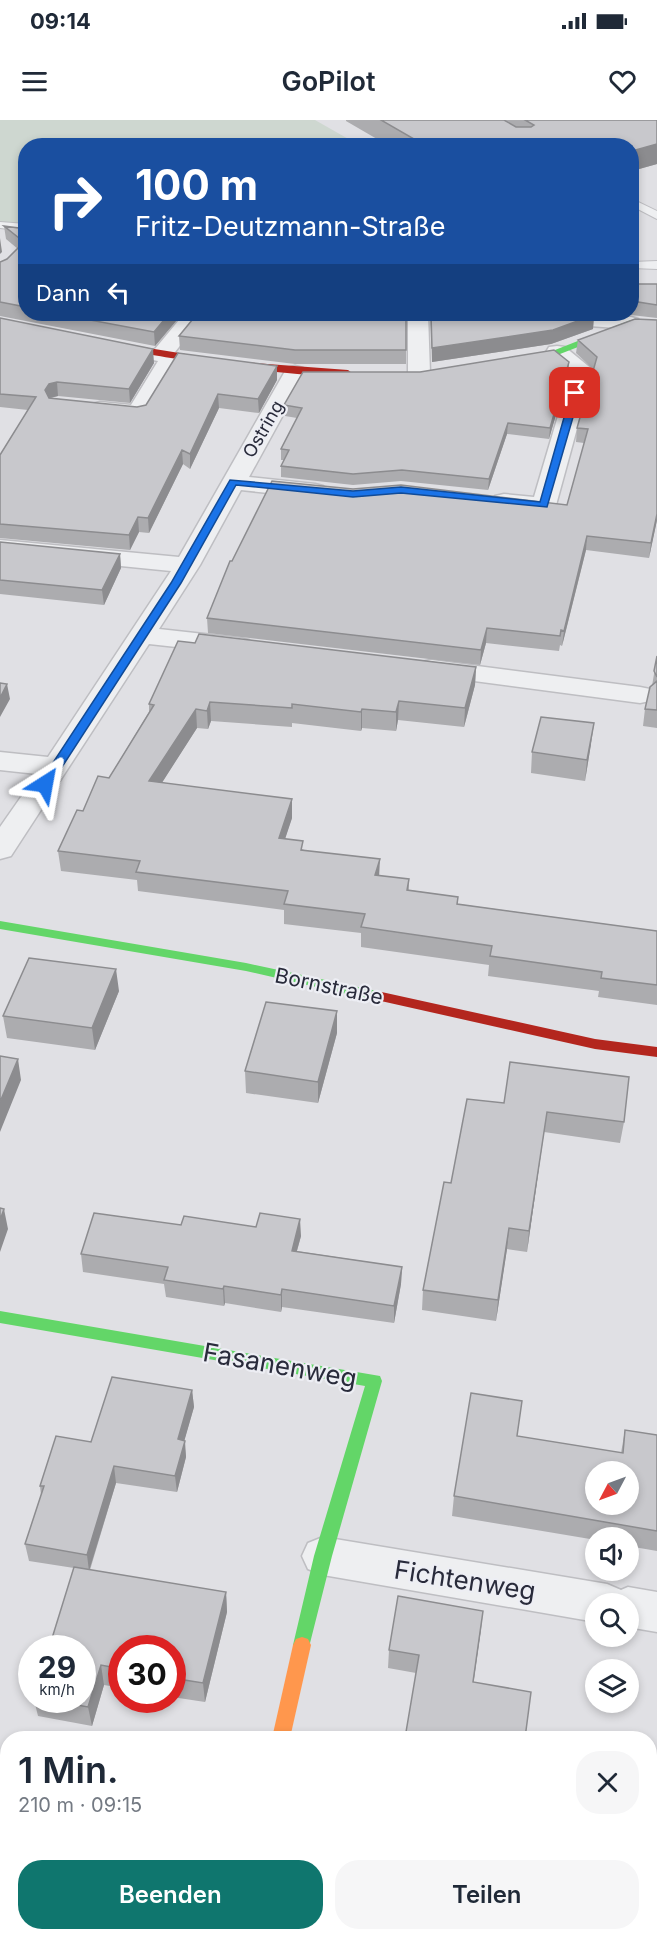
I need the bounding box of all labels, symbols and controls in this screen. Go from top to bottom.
text: 09:14 [30,8,91,34]
icon: menu [18,65,51,98]
text: GoPilot [281,65,376,98]
icon: heart [606,65,639,98]
text: 100 m [135,159,258,210]
icon: right [36,162,114,240]
text: Fritz-Deutzmann-Straße [135,210,445,243]
icon: left [102,276,135,309]
text: Dann [36,280,90,306]
pin [549,367,600,418]
icon: arrive [558,376,591,409]
street label: Ostring [238,397,288,461]
position arrow [13,752,77,816]
street label: Bornstraße [273,962,385,1010]
street label: Fasanenweg [201,1336,359,1394]
north arrow [585,1461,639,1515]
map controls [585,1461,639,1713]
button: sound [585,1527,639,1581]
street label: Fichtenweg [392,1554,538,1606]
button: search [585,1593,639,1647]
speed limit sign: 30 [108,1635,186,1713]
text: 29 [38,1649,76,1685]
button: layers [585,1659,639,1713]
text: km/h [39,1680,75,1699]
text: 1 Min. [18,1748,118,1792]
button: close [576,1751,639,1814]
text: 210 m · 09:15 [18,1793,142,1817]
button: Beenden [18,1860,323,1929]
button: Teilen [335,1860,639,1929]

